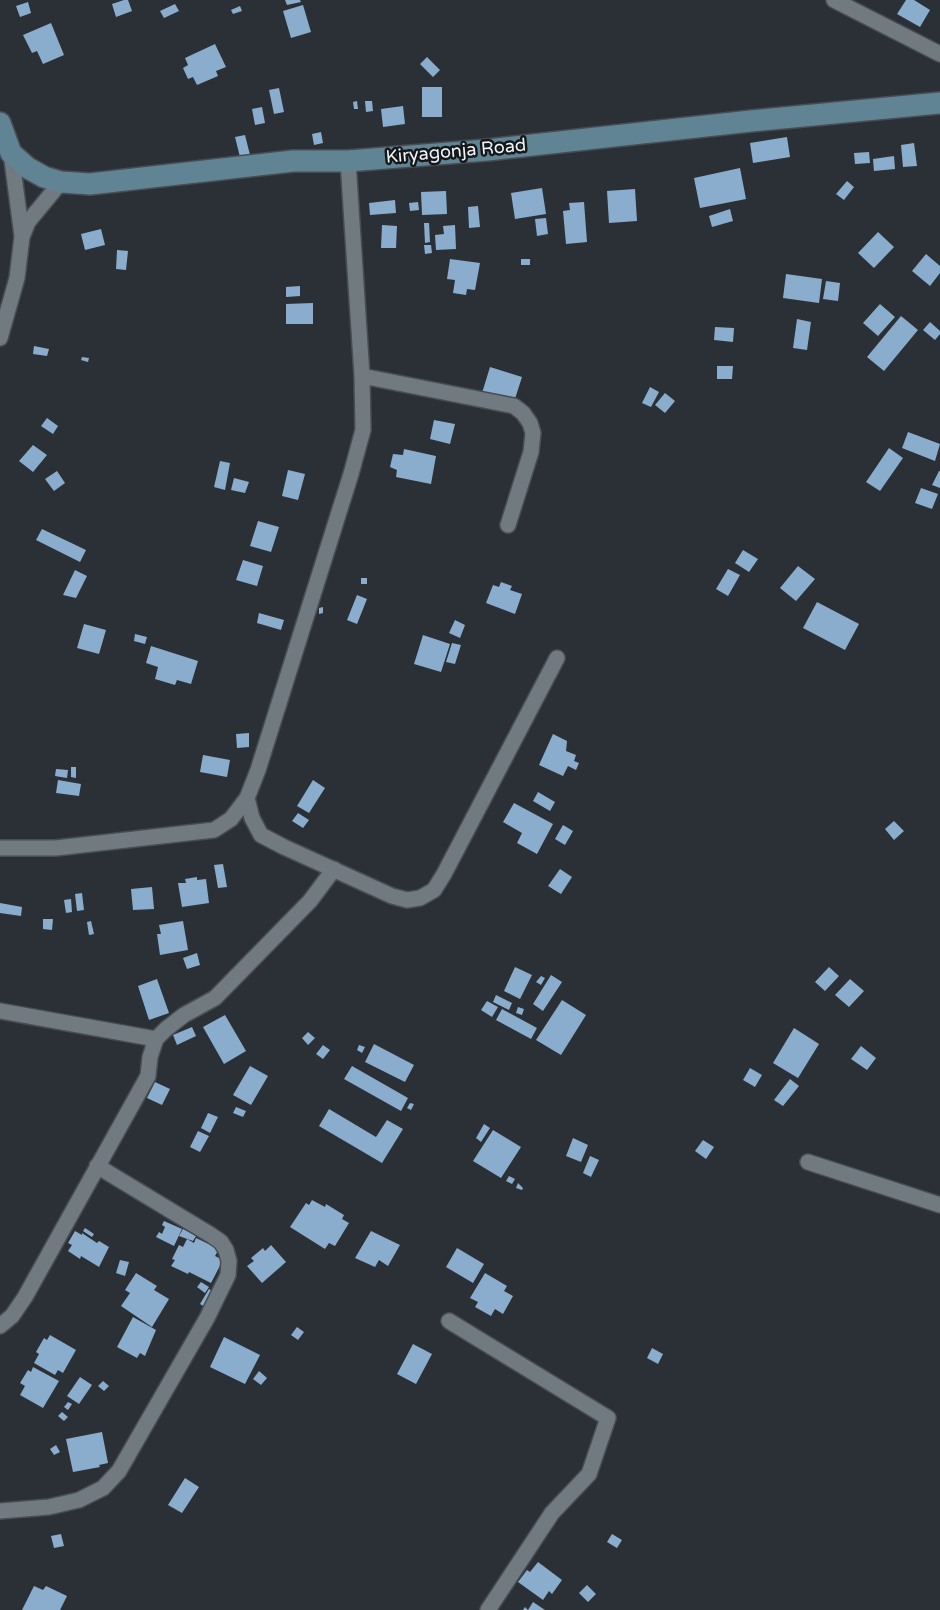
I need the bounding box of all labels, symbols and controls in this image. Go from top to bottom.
street label: Kiryagonja Road [385,135,527,169]

